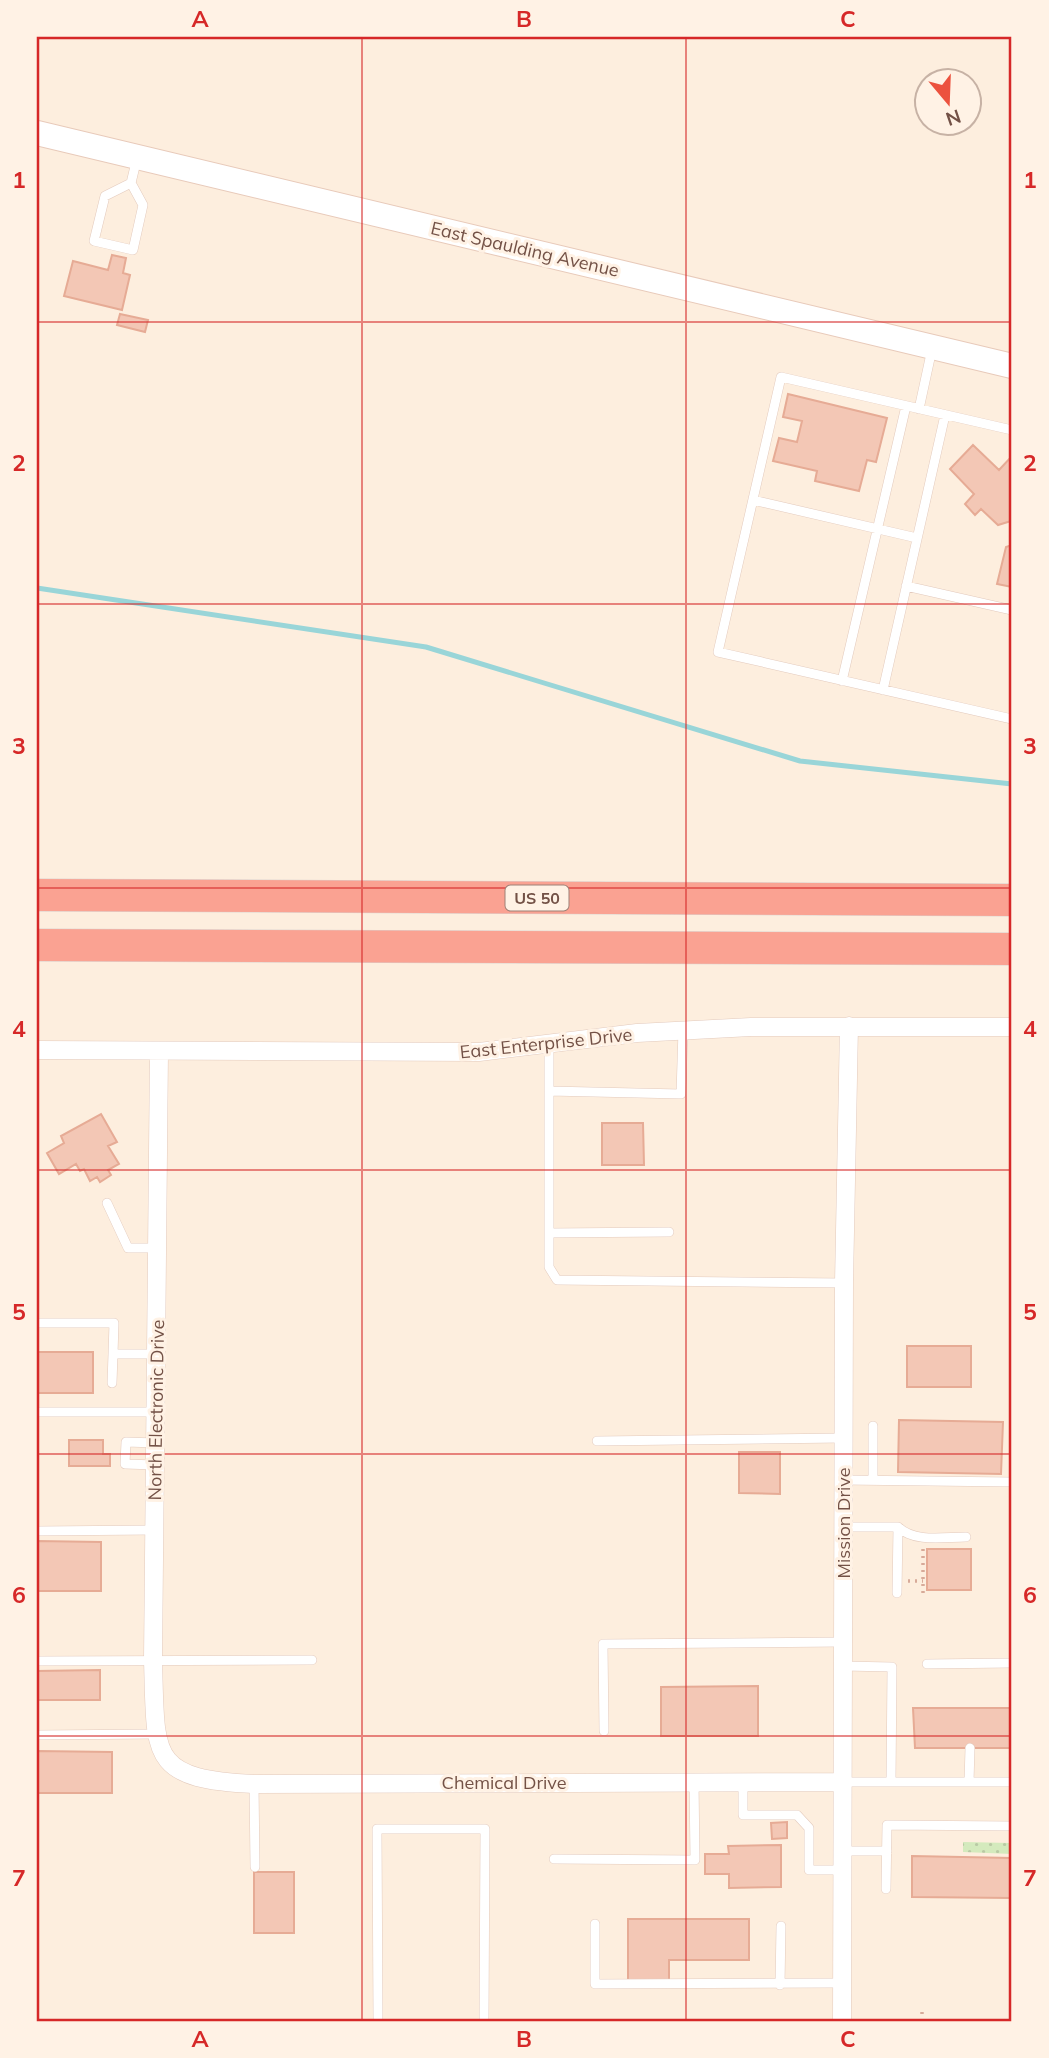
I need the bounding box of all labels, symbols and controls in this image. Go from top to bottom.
text: A [191,4,209,33]
text: B [516,4,532,33]
text: C [840,4,856,33]
north arrow [912,66,982,136]
text: N [943,104,964,132]
text: 1 [12,165,26,194]
text: 1 [1023,165,1037,194]
street label: East Spaulding Avenue [429,216,621,282]
text: 2 [12,448,26,477]
text: 2 [1023,448,1037,477]
text: 3 [12,731,26,760]
text: 3 [1023,731,1037,760]
road number: US 50 [505,885,568,910]
text: 4 [12,1014,26,1043]
text: 4 [1023,1014,1037,1043]
street label: East Enterprise Drive [459,1023,633,1063]
text: 5 [12,1297,26,1326]
text: 5 [1023,1297,1037,1326]
street label: North Electronic Drive [143,1319,169,1501]
street label: Mission Drive [832,1468,855,1578]
text: 6 [12,1580,26,1609]
text: 6 [1023,1580,1037,1609]
street label: Chemical Drive [442,1771,566,1794]
text: 7 [12,1863,26,1892]
text: 7 [1023,1863,1037,1892]
text: A [191,2024,209,2053]
text: B [516,2024,532,2053]
text: C [840,2024,856,2053]

